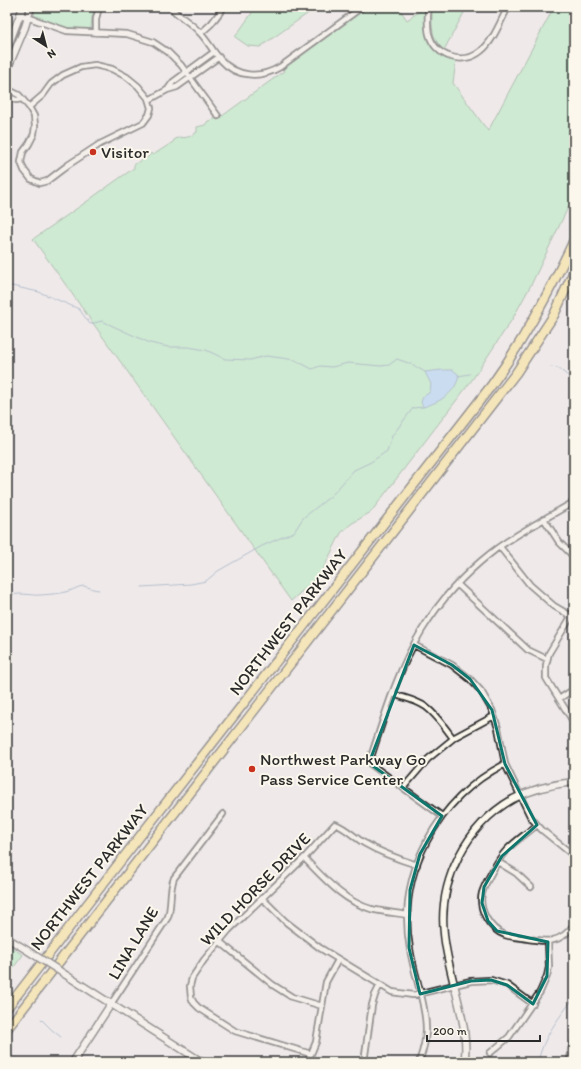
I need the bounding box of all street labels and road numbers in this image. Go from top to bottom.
street label: NORTHWEST PARKWAY [225,545,351,699]
street label: NORTHWEST PARKWAY [26,800,152,954]
street label: WILD HORSE DRIVE [196,828,314,950]
street label: LINA LANE [103,903,163,983]

